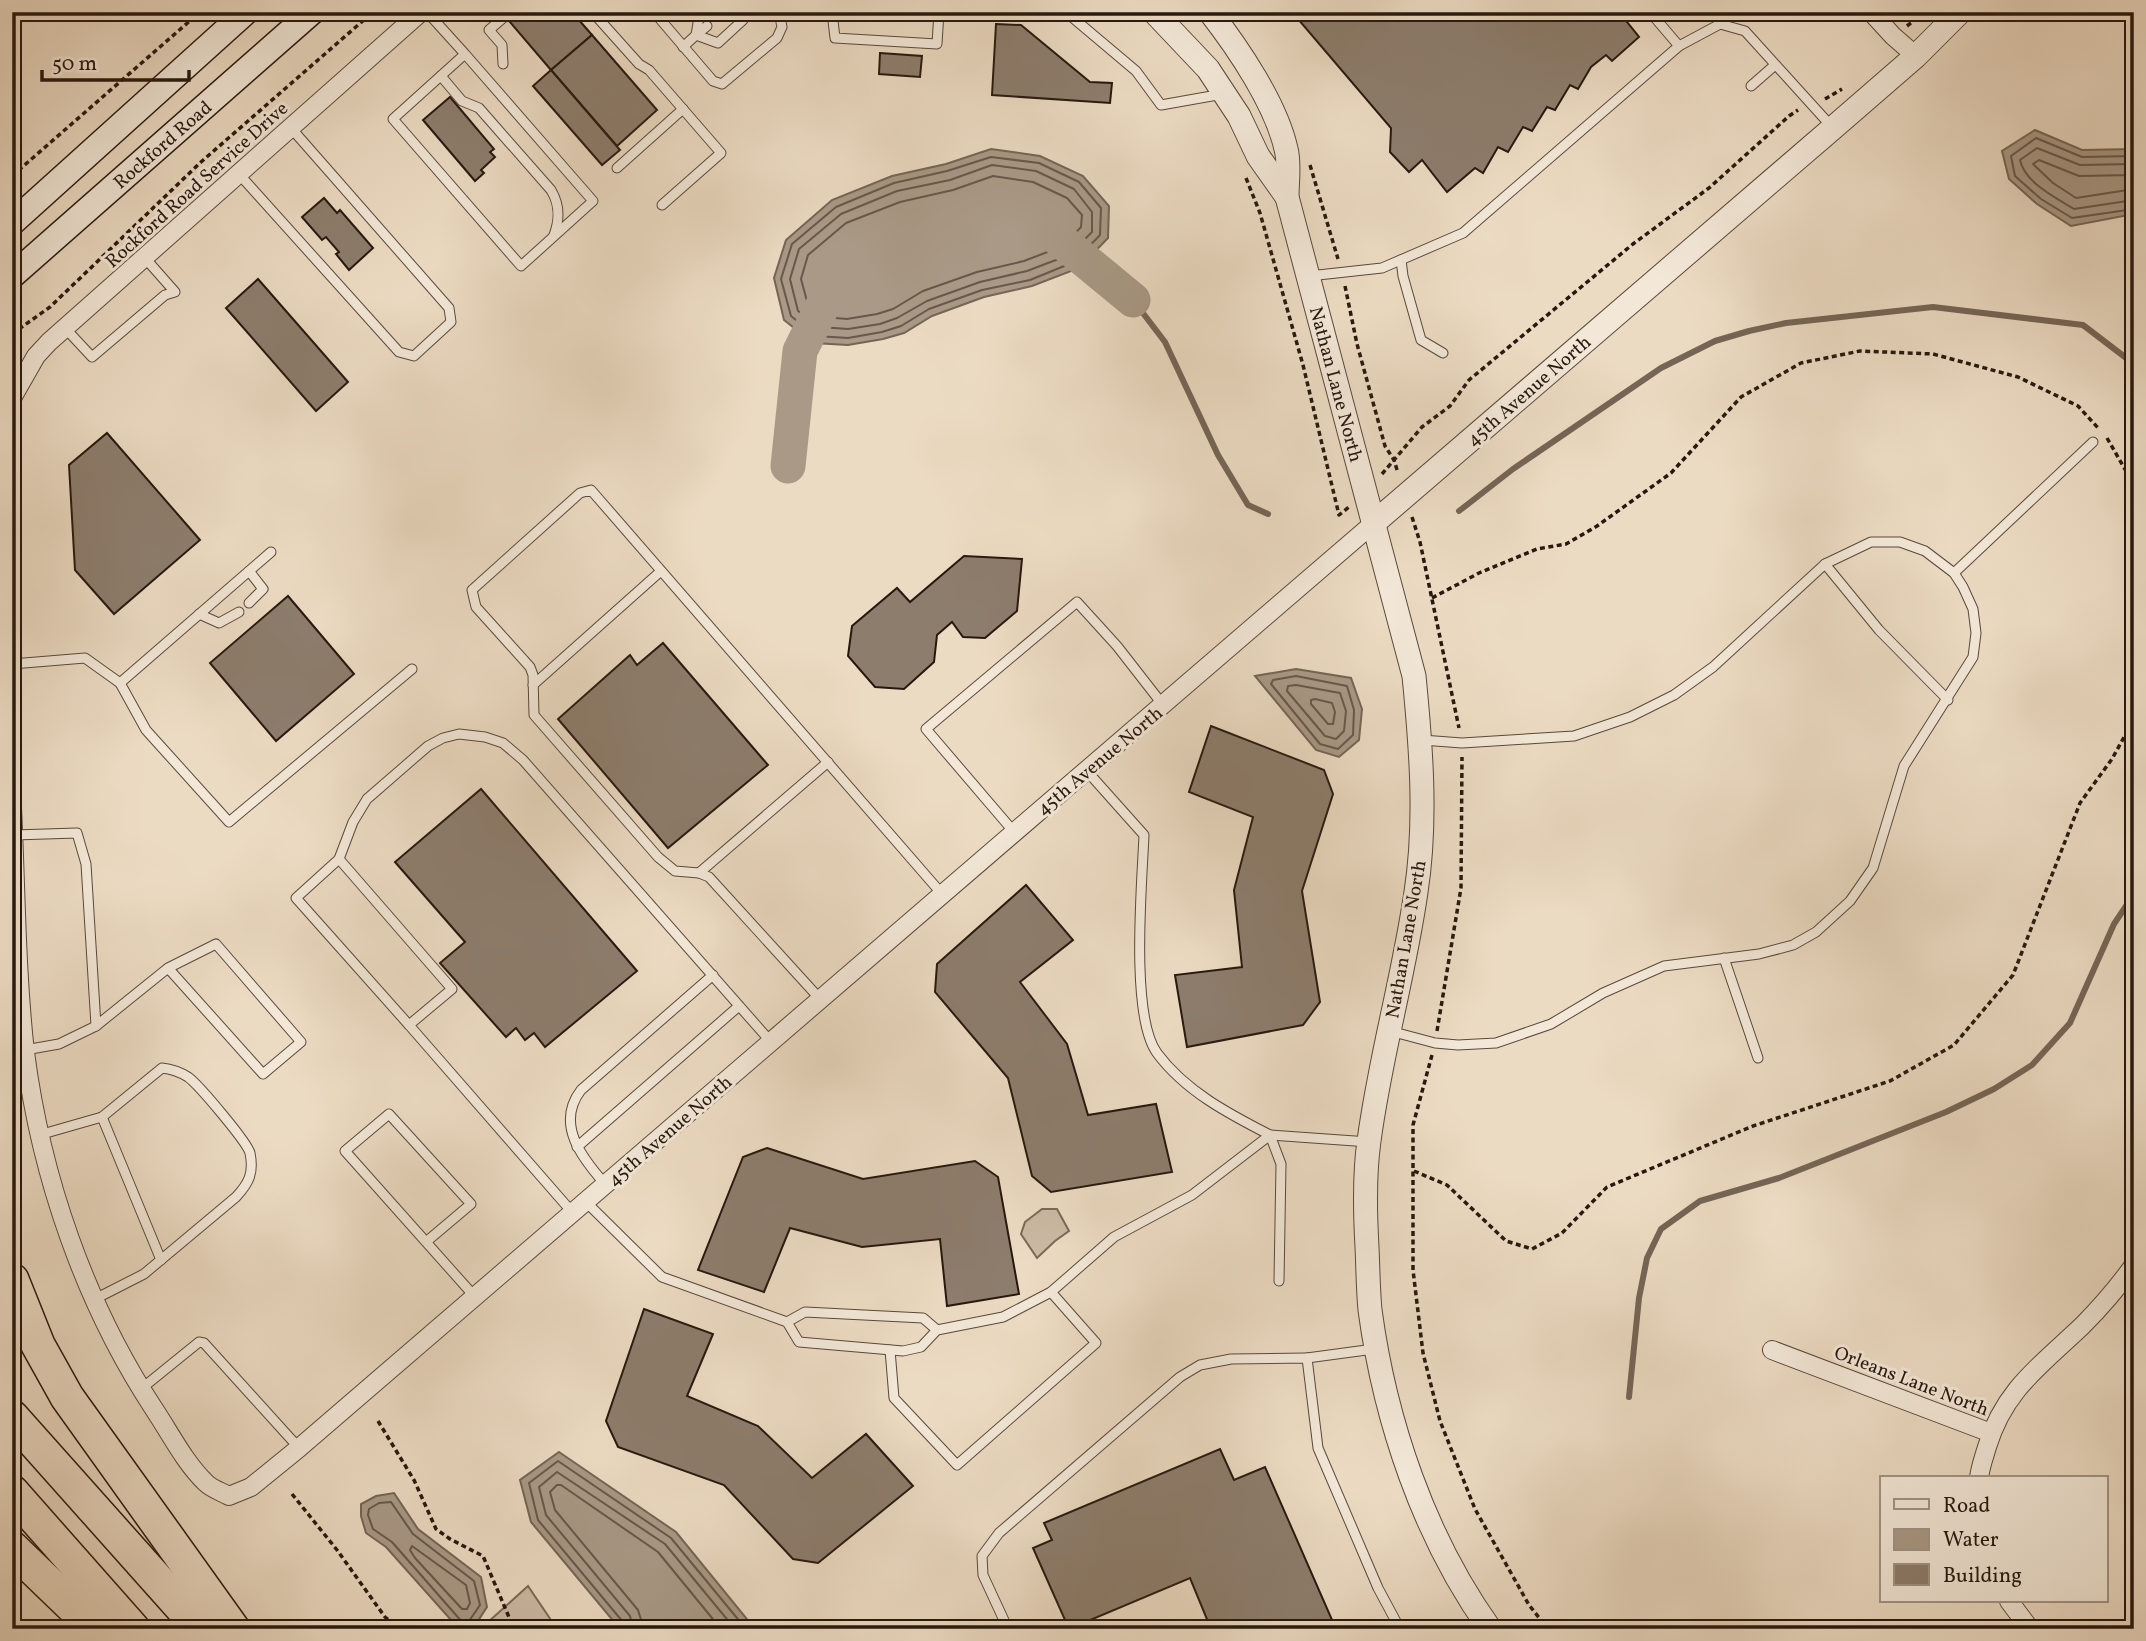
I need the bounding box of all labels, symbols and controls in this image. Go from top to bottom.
scale bar [42,38,189,82]
text: 50 m [52,50,97,79]
street label: Rockford Road [108,95,218,196]
street label: Rockford Road Service Drive [100,96,294,275]
street label: Nathan Lane North [1302,304,1368,465]
street label: 45th Avenue North [1461,330,1597,453]
street label: 45th Avenue North [1031,701,1169,822]
street label: Nathan Lane North [1380,858,1434,1021]
street label: 45th Avenue North [602,1070,738,1193]
street label: Orleans Lane North [1830,1340,1992,1423]
legend [1880,1476,2108,1602]
text: Road [1943,1492,1990,1521]
text: Water [1943,1526,1999,1555]
text: Building [1943,1562,2022,1591]

